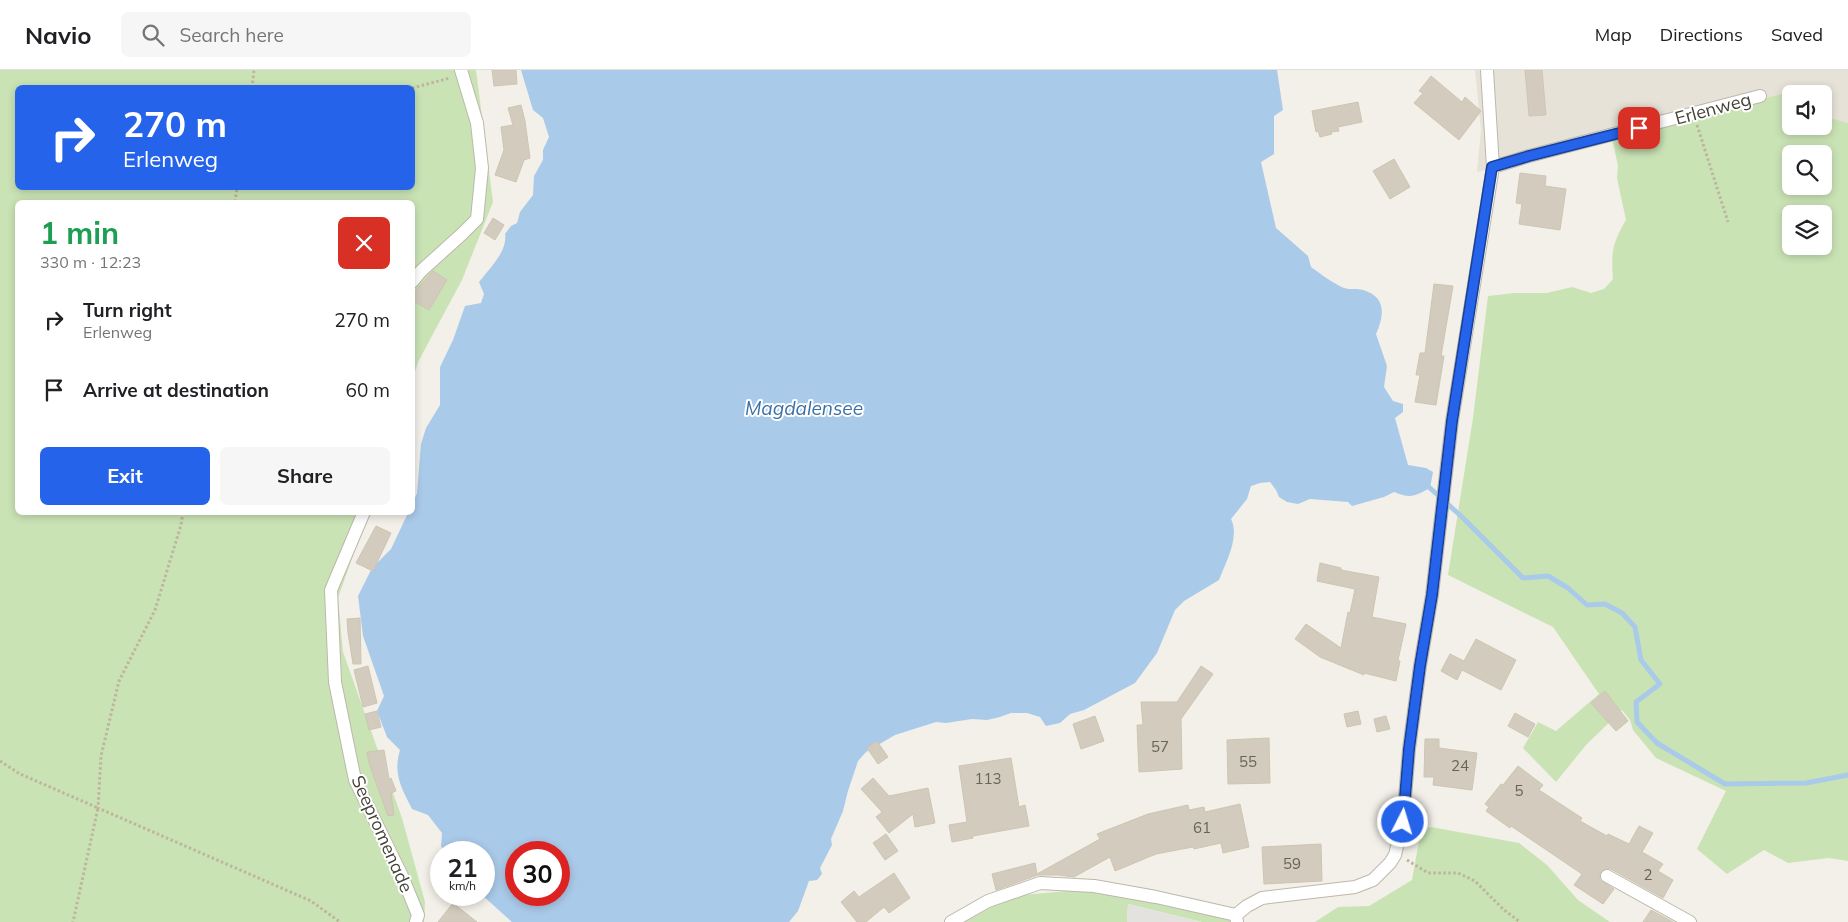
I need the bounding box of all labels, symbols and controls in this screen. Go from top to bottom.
search box [121,12,471,57]
text: Navio [25,20,91,50]
icon: search [139,21,167,49]
text: Search here [179,23,284,47]
text: Map [1595,23,1632,46]
text: Directions [1660,23,1743,46]
text: Saved [1771,23,1823,46]
map controls [1782,85,1832,255]
button: sound [1782,85,1832,135]
street label: Erlenweg [1672,87,1753,130]
text: 270 m [123,102,227,146]
icon: right [40,105,105,170]
pin [1618,107,1660,149]
icon: arrive [1625,114,1653,142]
text: Erlenweg [123,145,218,173]
button: search [1782,145,1832,195]
button: layers [1782,205,1832,255]
text: 1 min [40,214,119,252]
button: close [338,217,390,269]
text: 330 m · 12:23 [40,252,141,272]
text: Turn right [83,298,172,322]
icon: right [40,306,68,334]
text: 270 m [334,308,390,332]
text: Erlenweg [83,322,152,342]
icon: arrive [40,376,68,404]
text: Arrive at destination [83,378,269,402]
text: 60 m [346,378,390,402]
water label: Magdalensee [745,396,863,420]
button: Exit [40,447,210,505]
button: Share [220,447,390,505]
house number: 57 [1151,737,1169,756]
house number: 55 [1239,752,1257,771]
house number: 24 [1451,756,1469,775]
house number: 113 [974,769,1002,788]
street label: Seepromenade [346,772,419,896]
house number: 5 [1514,781,1524,800]
position arrow [1376,795,1428,847]
house number: 61 [1193,818,1211,837]
speed limit sign: 30 [505,841,570,906]
text: 21 [447,852,478,883]
house number: 59 [1283,854,1301,873]
house number: 2 [1643,865,1653,884]
text: km/h [449,878,476,893]

